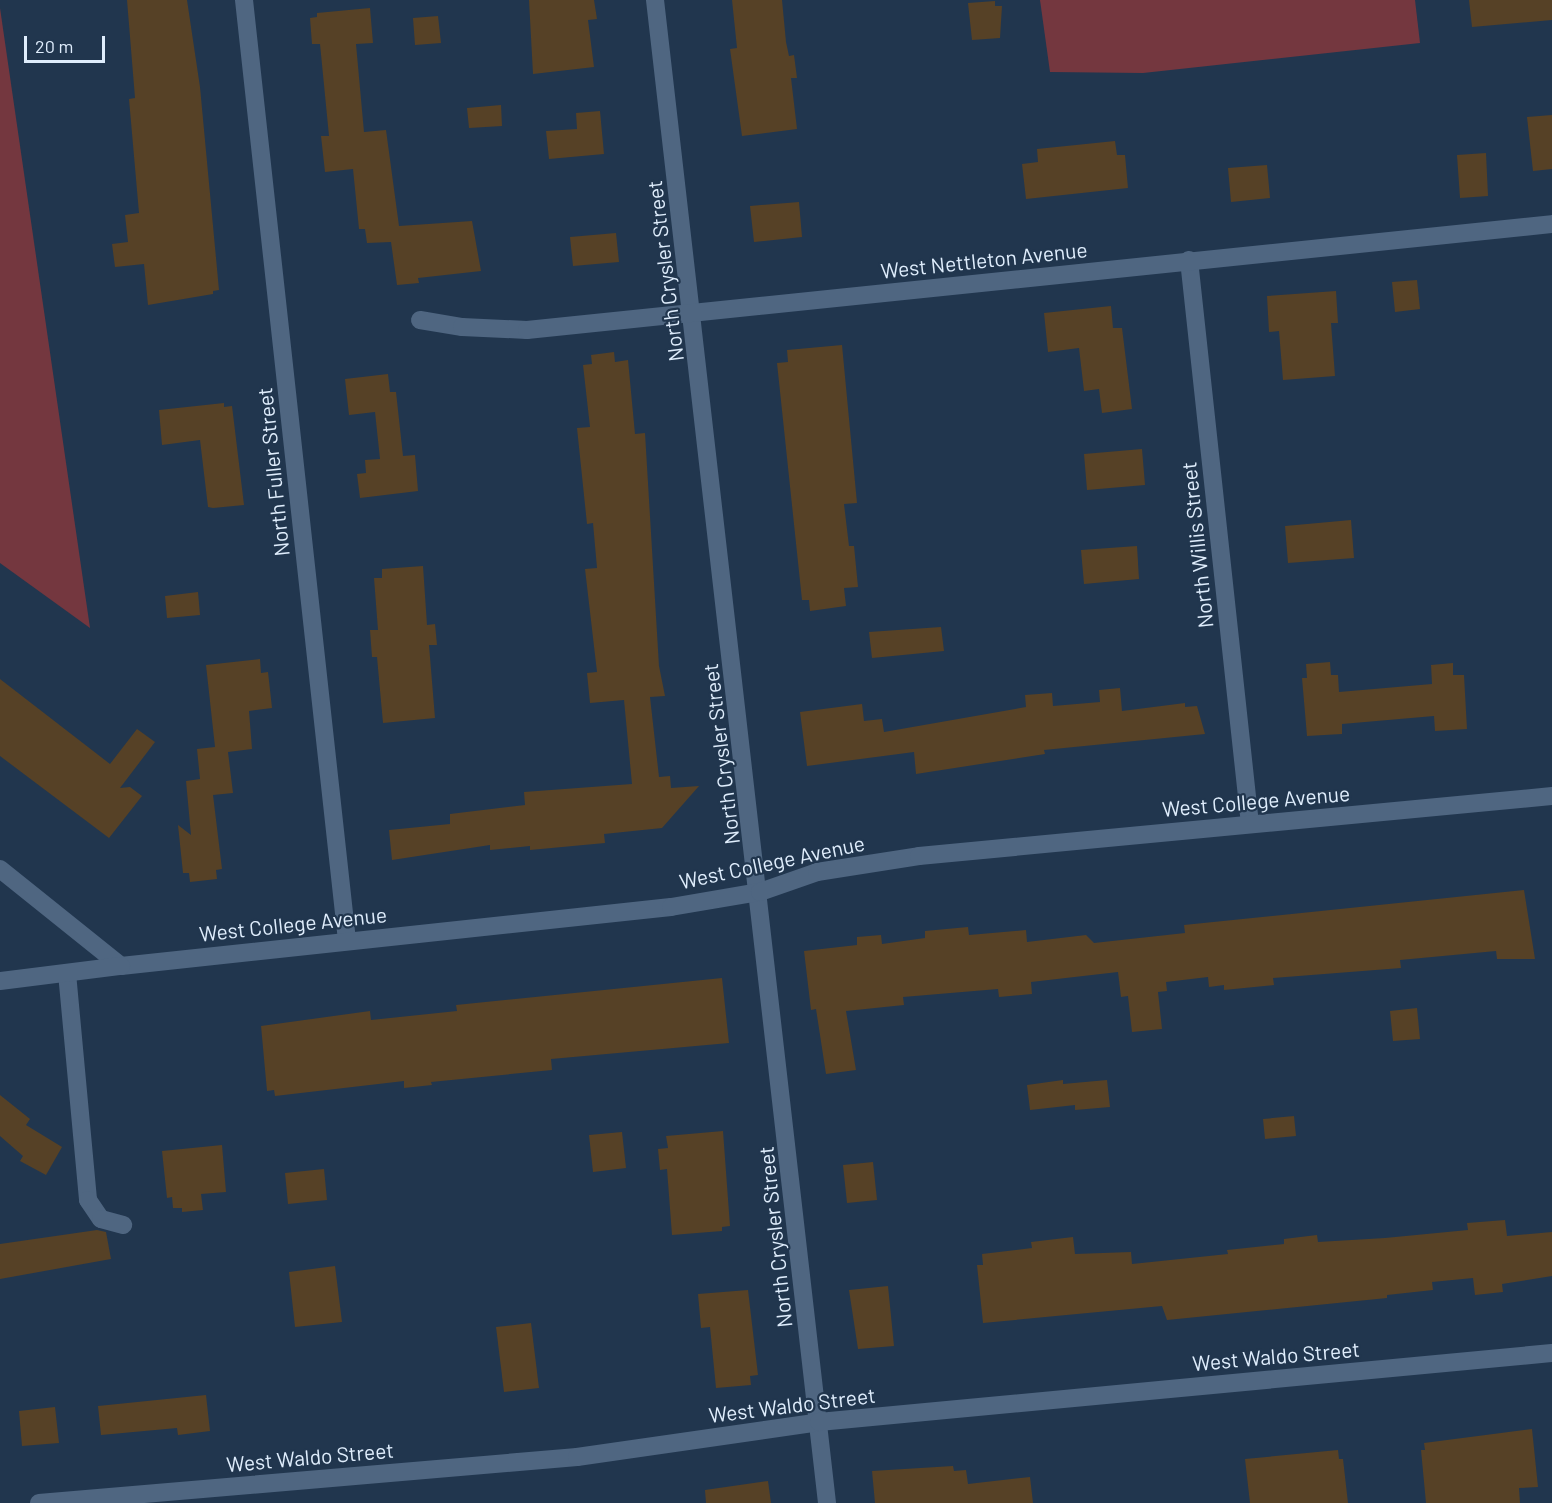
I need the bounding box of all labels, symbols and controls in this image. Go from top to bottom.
scale bar [27,24,108,62]
text: 20 m [35,35,73,57]
street label: North Crysler Street [641,179,689,363]
street label: West Nettleton Avenue [879,237,1089,283]
street label: North Fuller Street [252,386,294,558]
street label: North Willis Street [1176,461,1218,629]
street label: North Crysler Street [697,662,745,846]
street label: West College Avenue [1161,780,1351,822]
street label: West College Avenue [677,830,867,894]
street label: West College Avenue [198,902,388,946]
street label: North Crysler Street [753,1145,797,1329]
street label: West Waldo Street [1191,1336,1361,1376]
street label: West Waldo Street [707,1382,877,1428]
street label: West Waldo Street [225,1437,395,1477]

